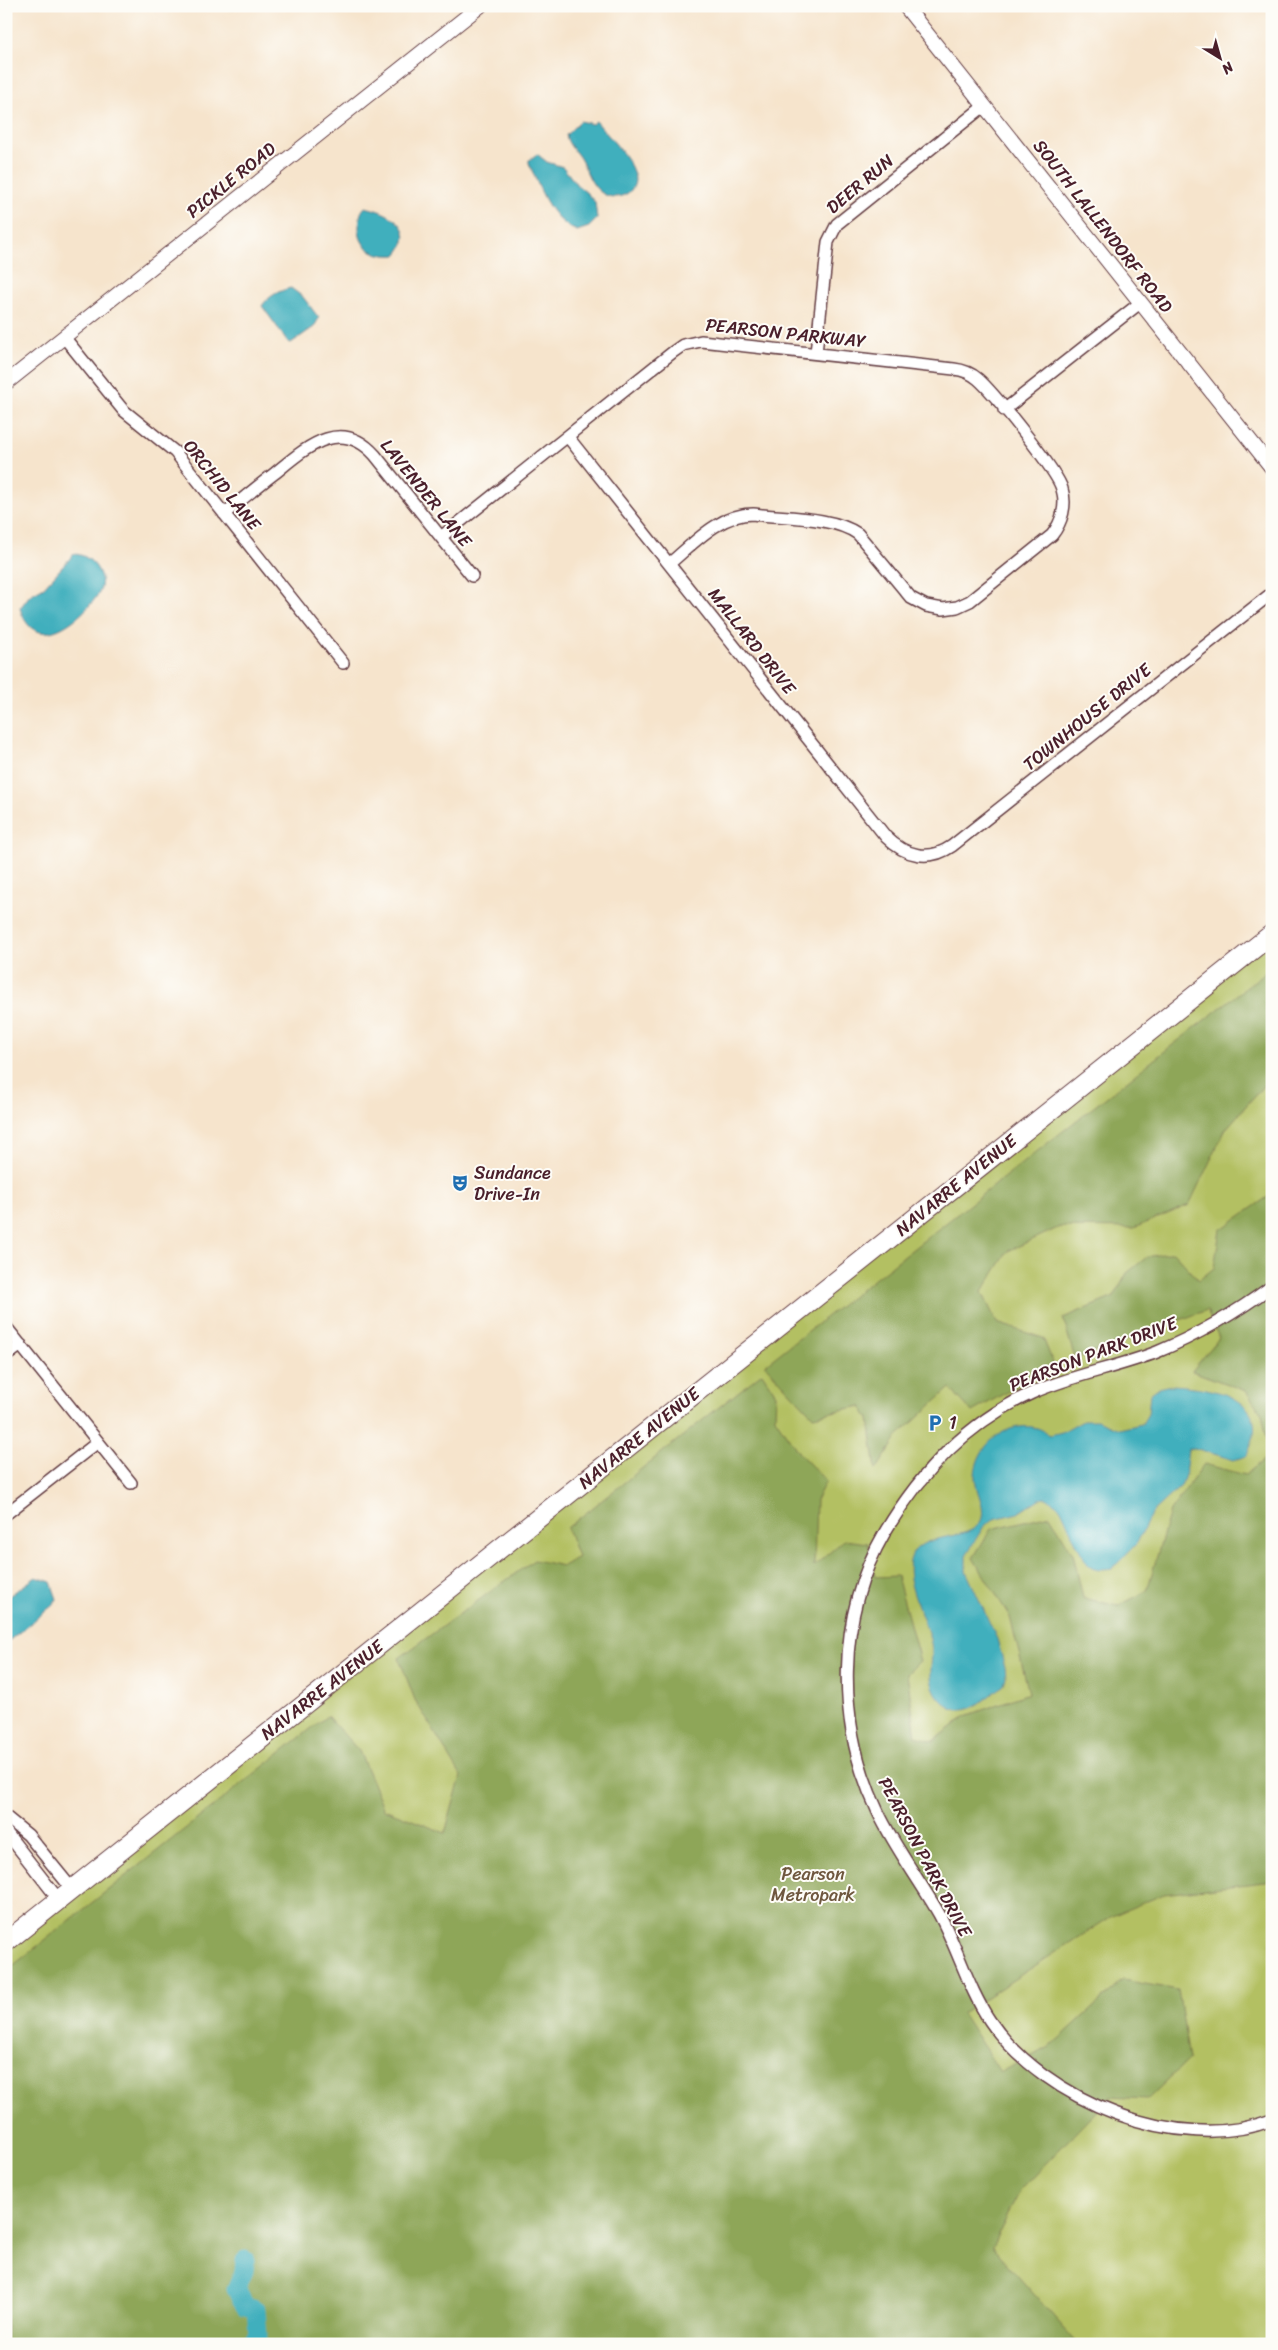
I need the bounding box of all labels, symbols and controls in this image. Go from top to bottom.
north arrow [1196,32,1246,82]
text: N [1216,54,1240,81]
street label: SOUTH LALLENDORF ROAD [1025,132,1182,320]
street label: PICKLE ROAD [179,133,283,227]
street label: DEER RUN [819,145,902,222]
street label: PEARSON PARKWAY [704,309,869,357]
street label: LAVENDER LANE [372,431,481,555]
street label: ORCHID LANE [175,432,270,539]
street label: MALLARD DRIVE [700,580,805,703]
street label: TOWNHOUSE DRIVE [1015,654,1159,779]
street label: NAVARRE AVENUE [888,1125,1025,1244]
place label: Sundance Drive-In [474,1157,551,1210]
theatre icon: Sundance Drive-In [450,1173,470,1193]
street label: PEARSON PARK DRIVE [1004,1307,1183,1401]
street label: NAVARRE AVENUE [571,1378,708,1497]
place label: 1 [949,1407,957,1439]
parking icon: 1 [925,1413,945,1433]
street label: NAVARRE AVENUE [253,1631,392,1749]
street label: PEARSON PARK DRIVE [869,1771,981,1944]
park label: Pearson Metropark [771,1858,855,1911]

